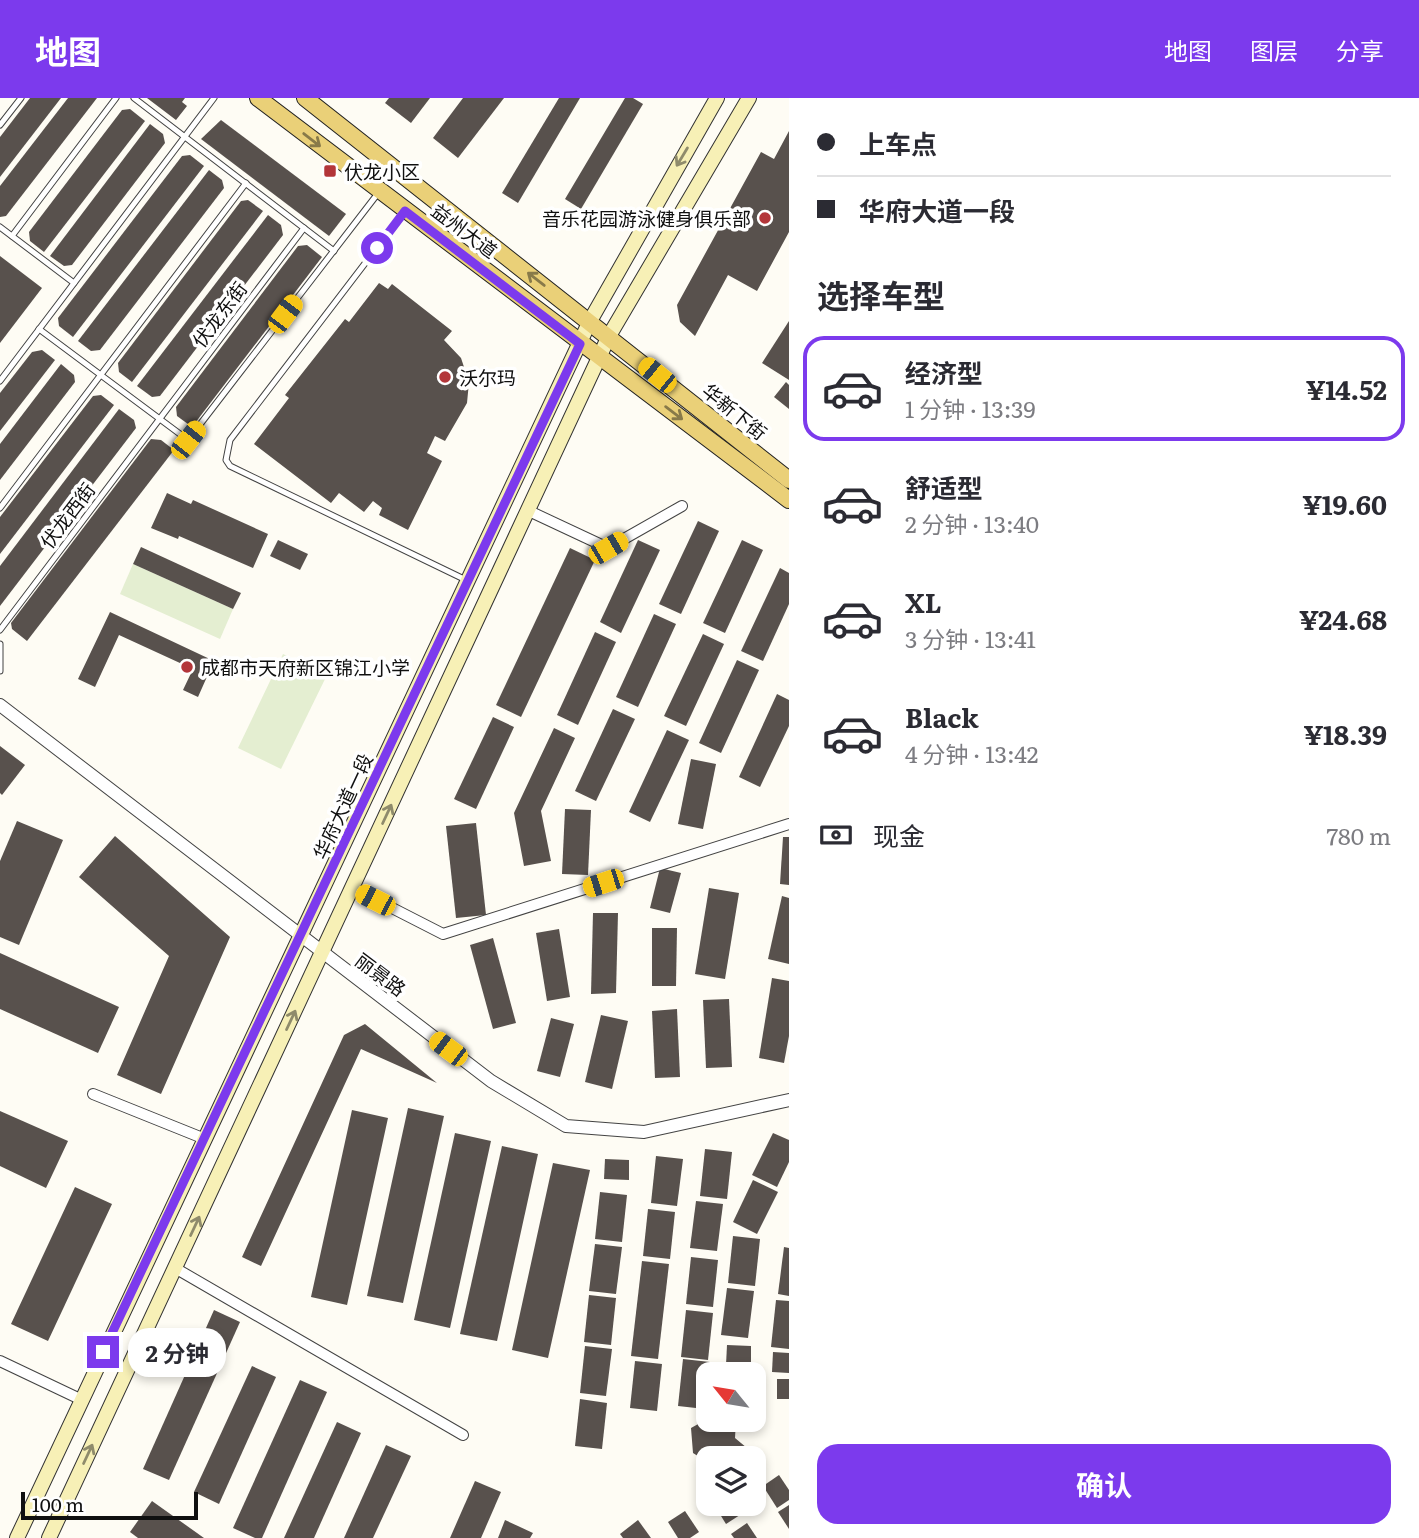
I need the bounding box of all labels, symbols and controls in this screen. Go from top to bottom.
text: 地图 [35,25,101,74]
text: 地图 [1164,32,1212,67]
text: 图层 [1250,32,1298,67]
text: 分享 [1336,32,1384,67]
text: 上车点 [859,123,937,162]
one-way arrow [302,132,320,147]
one-way arrow [675,146,689,166]
place label: 伏龙小区 [344,157,420,185]
marker: 伏龙小区 [322,163,338,179]
text: 华府大道一段 [859,190,1015,229]
street label: 益州大道 [426,196,504,264]
place label: 音乐花园游泳健身俱乐部 [542,204,751,232]
marker: 音乐花园游泳健身俱乐部 [757,210,773,226]
route start [361,232,393,264]
text: 选择车型 [817,270,945,318]
one-way arrow [528,271,546,286]
street label: 伏龙东街 [185,275,253,353]
car [264,291,307,337]
text: 经济型 [905,352,983,391]
car [635,354,680,396]
icon: car [821,357,884,420]
place label: 沃尔玛 [459,363,516,391]
marker: 沃尔玛 [437,369,453,385]
text: ¥14.52 [1306,369,1387,408]
street label: 华新下街 [697,376,773,446]
text: 1 分钟 · 13:39 [905,391,1036,425]
one-way arrow [665,406,683,421]
car [167,417,210,463]
text: 舒适型 [905,467,983,506]
icon: car [821,472,884,535]
street label: 伏龙西街 [33,476,101,554]
text: ¥19.60 [1302,484,1387,523]
text: 2 分钟 · 13:40 [905,506,1039,540]
car [585,528,632,568]
text: XL [905,582,942,621]
icon: car [821,587,884,650]
text: ¥24.68 [1299,599,1387,638]
text: 3 分钟 · 13:41 [905,621,1036,655]
place label: 成都市天府新区锦江小学 [201,653,410,681]
marker: 成都市天府新区锦江小学 [179,659,195,675]
text: Black [905,697,979,736]
icon: car [821,702,884,765]
text: ¥18.39 [1304,714,1387,753]
text: 4 分钟 · 13:42 [905,736,1039,770]
street label: 华府大道一段 [305,748,379,864]
one-way arrow [381,804,395,825]
text: 现金 [873,815,925,854]
icon: cash [817,816,855,854]
text: 780 m [1326,818,1391,852]
car [580,867,627,899]
car [352,881,399,919]
street label: 丽景路 [350,946,412,1002]
one-way arrow [285,1010,299,1031]
car [425,1028,472,1070]
one-way arrow [189,1216,202,1237]
callout: 2 分钟 [128,1328,226,1376]
text: 2 分钟 [146,1335,208,1369]
route end [87,1336,119,1368]
north arrow [696,1362,766,1432]
map controls [696,1362,766,1516]
one-way arrow [82,1444,95,1465]
button: 确认 [817,1444,1391,1524]
button: layers [696,1446,766,1516]
scale bar [21,1489,198,1521]
text: 100 m [32,1490,84,1518]

